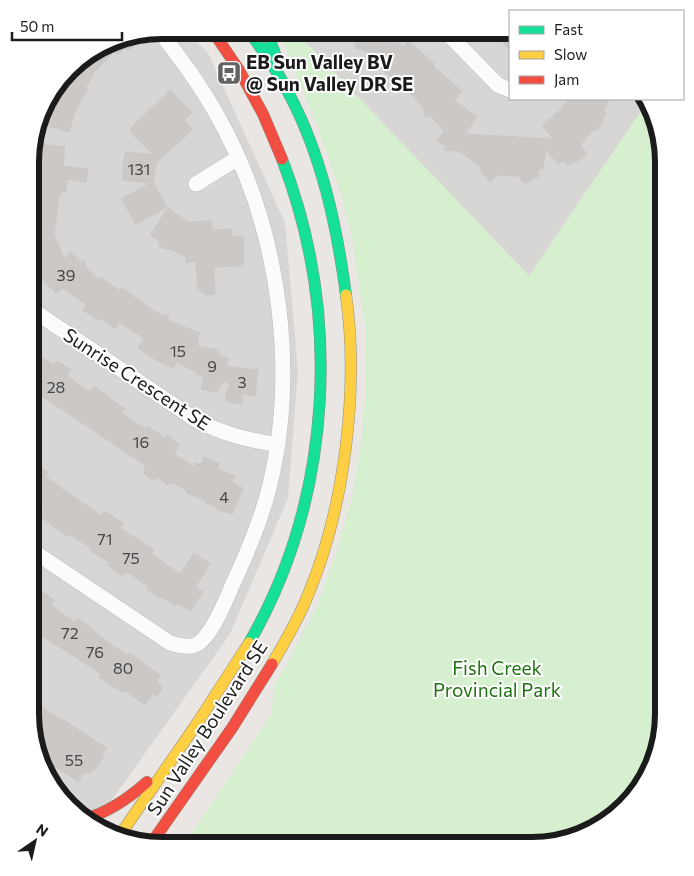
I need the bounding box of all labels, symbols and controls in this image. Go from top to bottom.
scale bar [12,10,122,42]
legend [509,10,684,100]
text: 50 m [20,17,54,35]
text: Fast [554,20,583,38]
text: Slow [554,45,587,63]
place label: EB Sun Valley BV @ Sun Valley DR SE [246,50,413,95]
bus stop icon: EB Sun Valley BV @ Sun Valley DR SE [216,60,242,86]
text: Jam [554,70,579,88]
house number: 131 [128,159,150,178]
house number: 39 [57,265,75,284]
street label: Sunrise Crescent SE [59,322,215,435]
house number: 15 [170,341,186,360]
house number: 9 [207,356,217,375]
house number: 3 [237,372,247,391]
house number: 28 [47,377,65,396]
house number: 16 [133,432,149,451]
house number: 4 [219,487,229,506]
house number: 71 [97,529,113,548]
house number: 75 [122,548,140,567]
house number: 72 [61,623,79,642]
street label: Sun Valley Boulevard SE [141,636,272,819]
house number: 76 [86,642,104,661]
park label: Fish Creek Provincial Park [433,656,561,701]
house number: 80 [113,658,133,677]
house number: 55 [65,750,83,769]
north arrow [10,816,60,866]
text: N [33,820,52,840]

